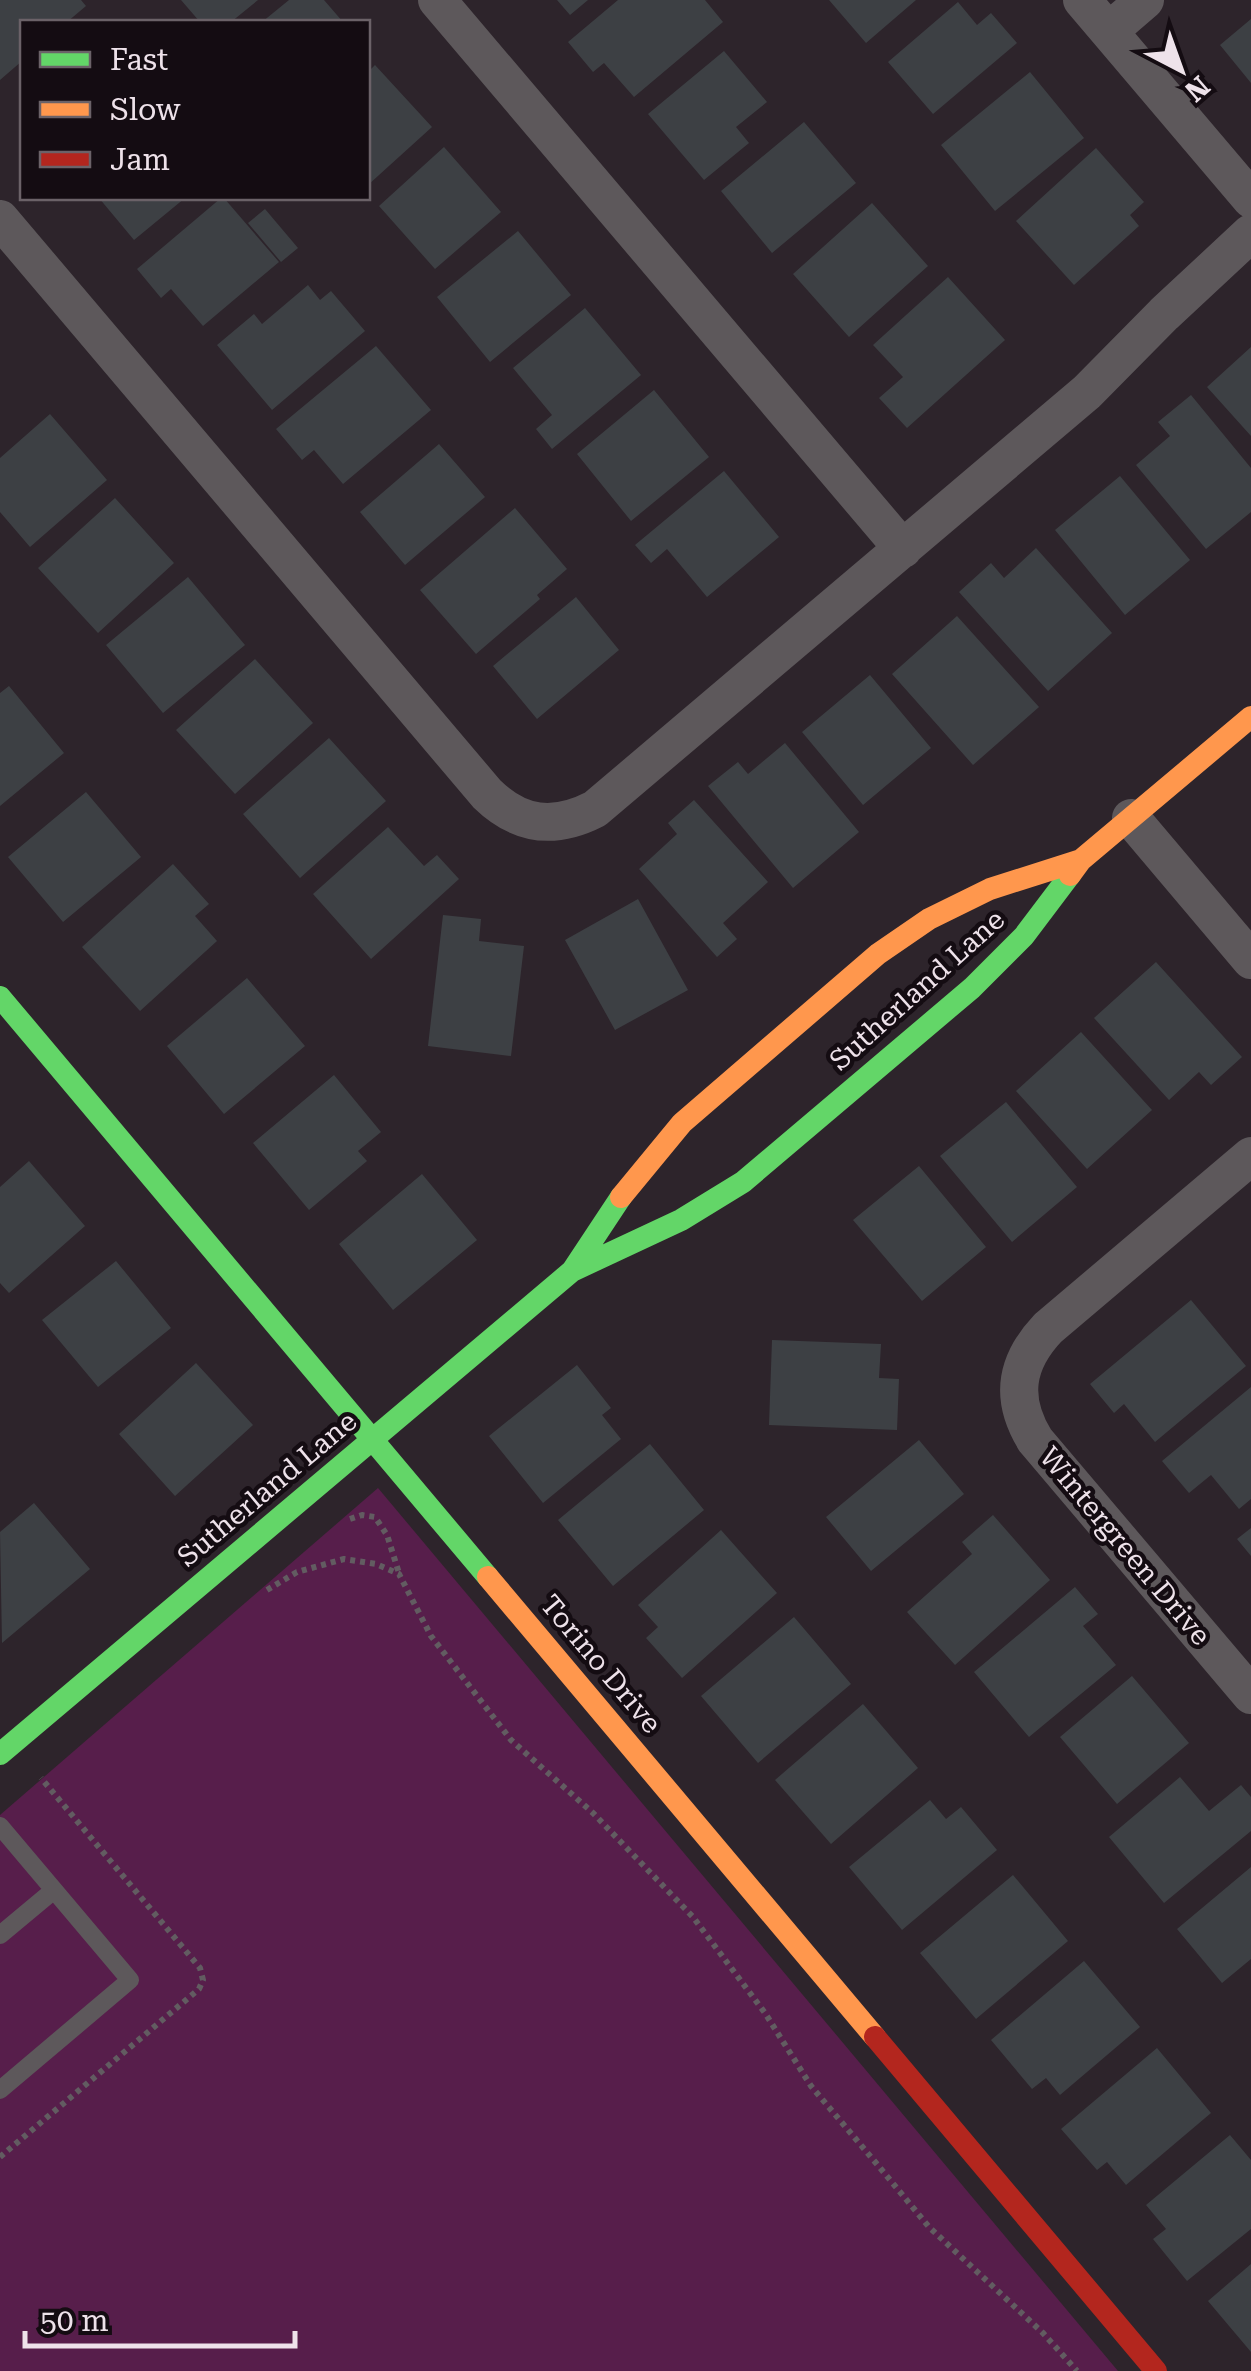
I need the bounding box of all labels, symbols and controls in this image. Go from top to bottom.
legend [20,20,370,200]
north arrow [1131,20,1231,120]
text: Fast [110,42,168,77]
text: N [1178,69,1216,108]
text: Slow [110,92,181,127]
text: Jam [110,142,170,177]
street label: Sutherland Lane [823,903,1011,1077]
street label: Sutherland Lane [171,1405,363,1573]
street label: Wintergreen Drive [1033,1440,1217,1652]
street label: Torino Drive [534,1588,668,1740]
scale bar [25,2286,295,2348]
text: 50 m [40,2303,109,2338]

